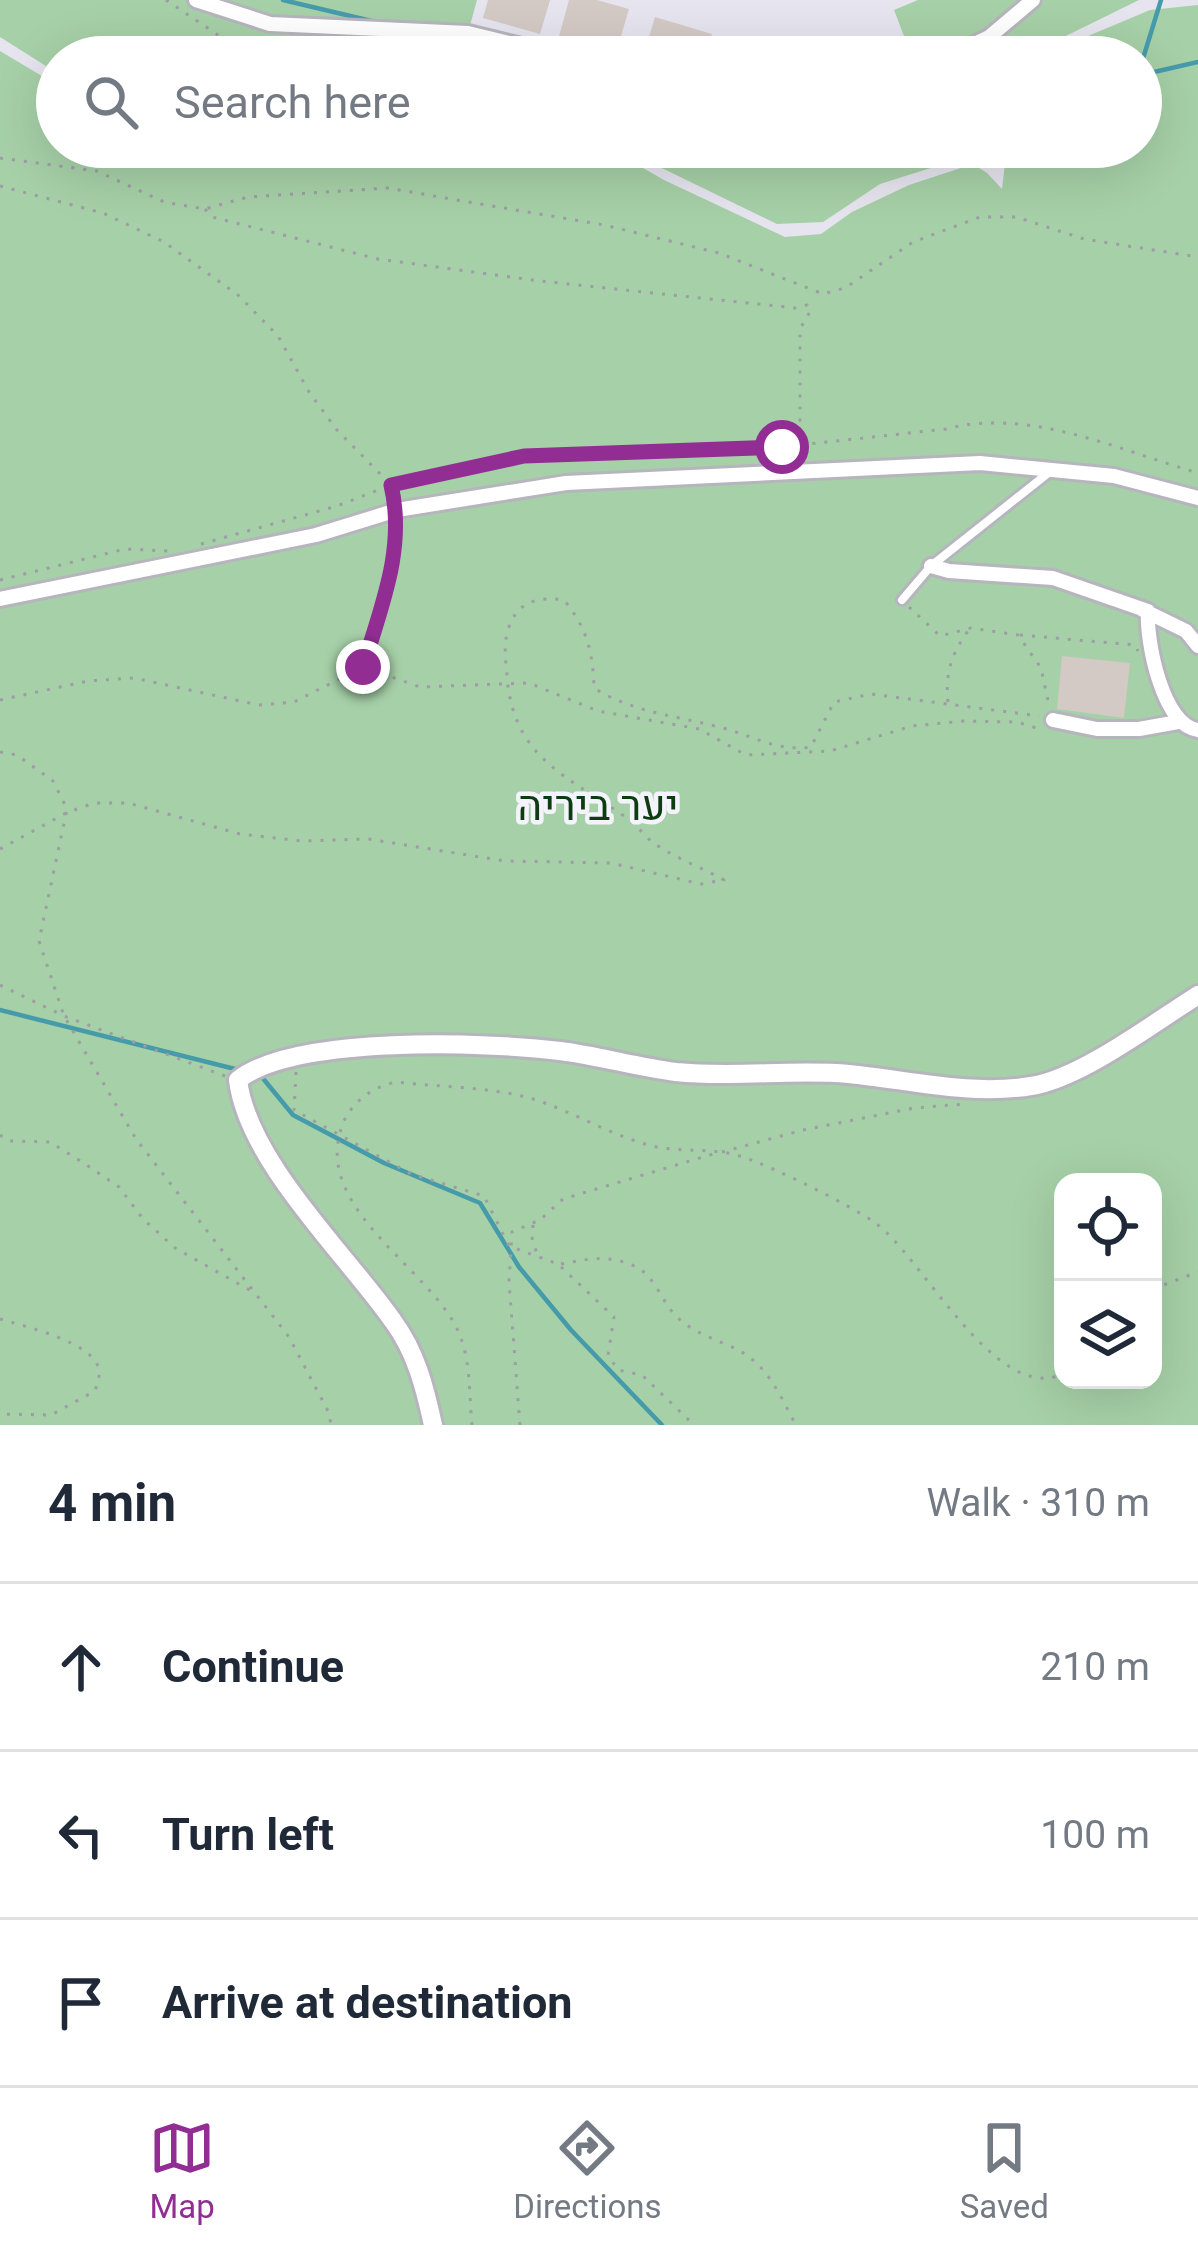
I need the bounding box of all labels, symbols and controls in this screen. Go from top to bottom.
search box [36,36,1162,168]
icon: search [78,69,144,135]
text: Search here [174,76,411,129]
route start [755,420,809,474]
route end [336,640,390,694]
park label: יער ביריה [518,781,678,830]
map controls [1054,1173,1162,1389]
button: locate [1054,1173,1162,1281]
button: layers [1054,1281,1162,1389]
text: 4 min [48,1474,176,1533]
text: Walk · 310 m [926,1480,1150,1526]
icon: ahead [48,1634,114,1700]
text: Continue [162,1640,344,1693]
text: 210 m [1040,1644,1150,1690]
icon: left [48,1802,114,1868]
text: Turn left [162,1808,334,1861]
text: 100 m [1040,1812,1150,1858]
icon: arrive [48,1970,114,2036]
text: Arrive at destination [162,1976,573,2029]
tab: Map [149,2115,215,2226]
tab: Directions [513,2115,662,2226]
tab: Saved [960,2115,1049,2226]

